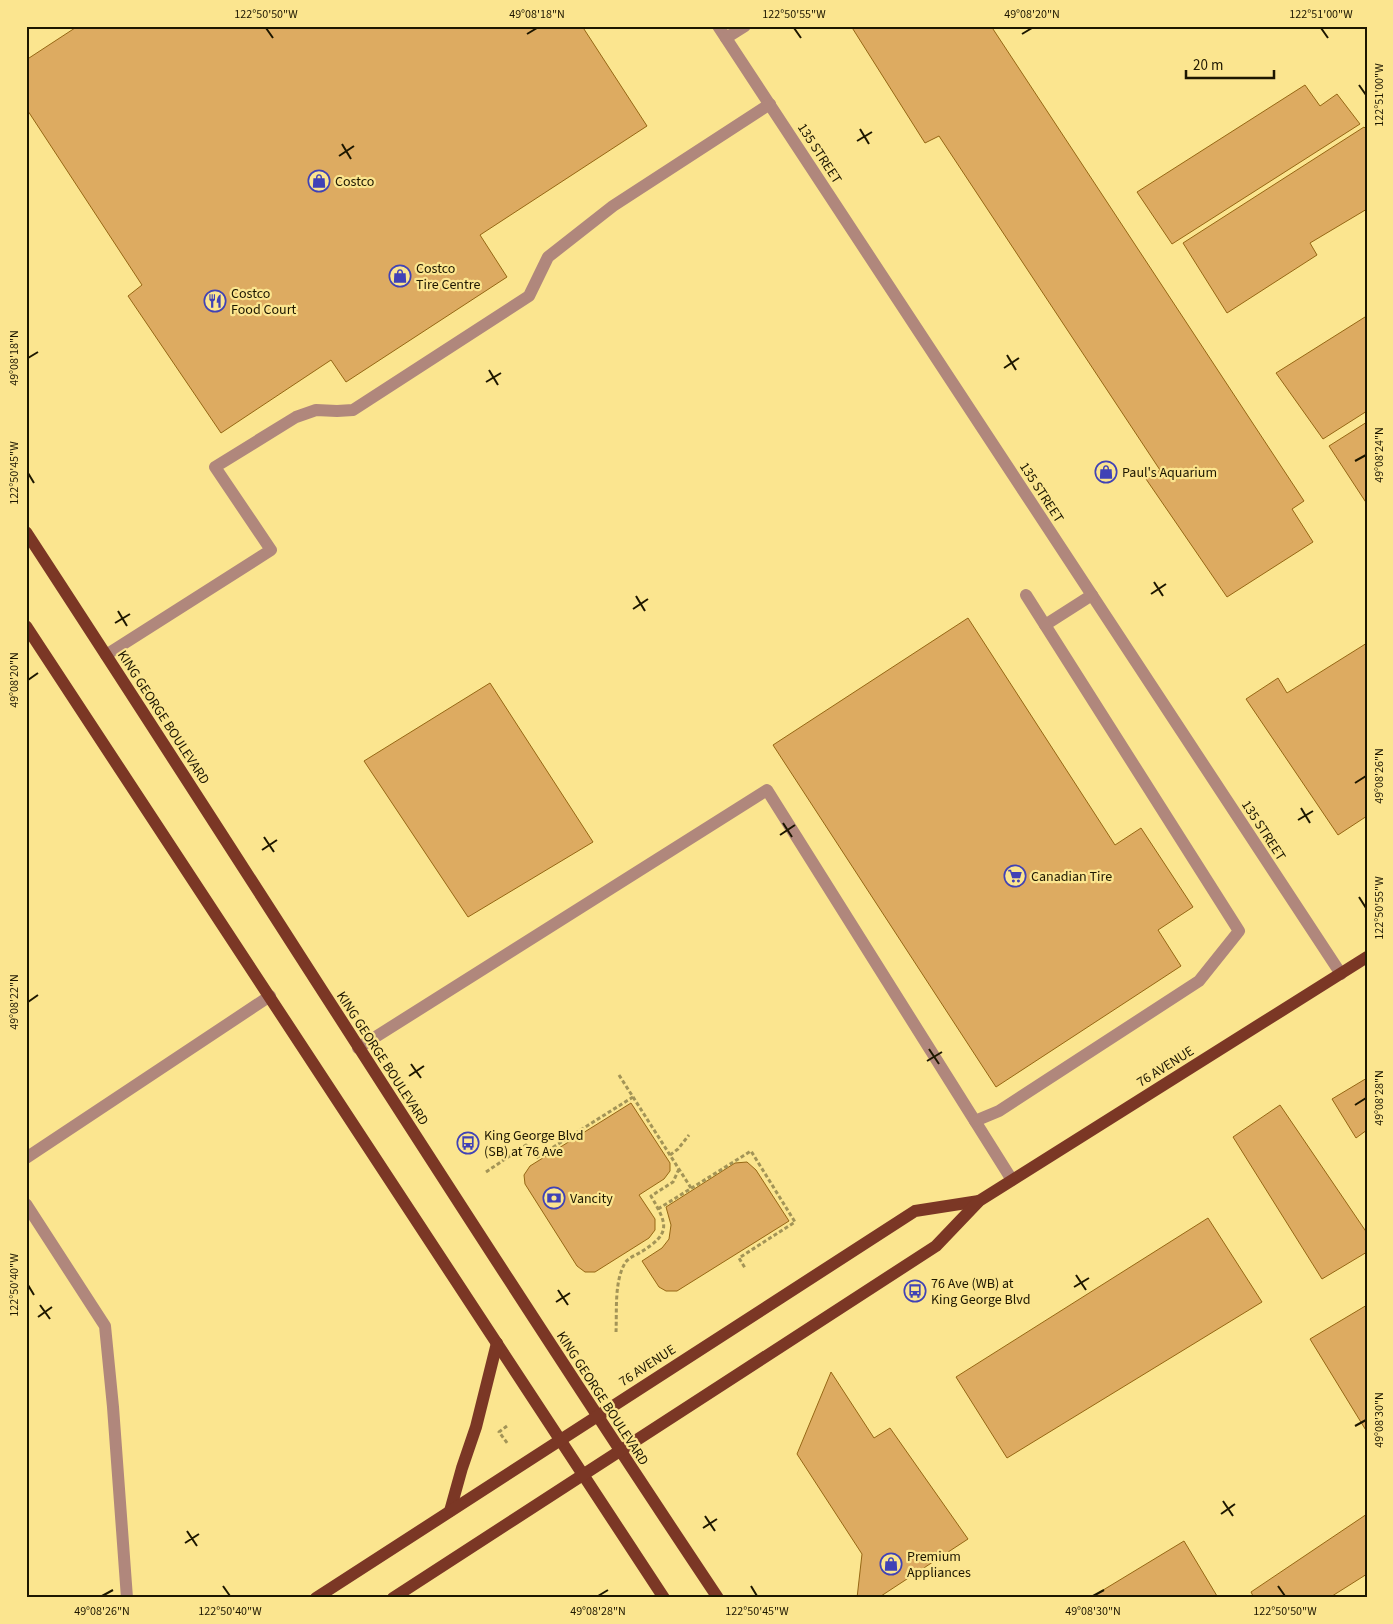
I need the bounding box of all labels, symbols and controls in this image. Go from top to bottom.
text: 122°50'50"W [234,6,298,23]
text: 49°08'18"N [509,6,565,23]
text: 122°50'55"W [762,6,826,23]
text: 49°08'20"N [1004,6,1060,23]
text: 122°51'00"W [1289,6,1353,23]
scale bar [1186,48,1273,80]
text: 20 m [1193,55,1223,76]
text: 122°51'00"W [1371,63,1388,127]
street label: 135 STREET [792,119,846,188]
shop icon: Costco [307,169,331,193]
place label: Costco [335,172,374,192]
place label: Costco Tire Centre [416,259,480,295]
shop icon: Costco Tire Centre [388,264,412,288]
place label: Costco Food Court [231,284,297,320]
restaurant icon: Costco Food Court [203,289,227,313]
text: 49°08'18"N [6,330,23,386]
text: 49°08'24"N [1371,427,1388,483]
text: 122°50'45"W [6,441,23,505]
street label: 135 STREET [1014,458,1068,527]
shop icon: Paul's Aquarium [1094,460,1118,484]
place label: Paul's Aquarium [1122,463,1217,483]
street label: KING GEORGE BOULEVARD [112,647,214,789]
text: 49°08'20"N [6,652,23,708]
text: 49°08'26"N [1371,748,1388,804]
street label: 135 STREET [1236,796,1290,865]
supermarket icon: Canadian Tire [1003,864,1027,888]
place label: Canadian Tire [1031,867,1112,887]
text: 122°50'55"W [1371,876,1388,940]
text: 49°08'22"N [6,974,23,1030]
street label: KING GEORGE BOULEVARD [331,988,433,1130]
street label: 76 AVENUE [1133,1041,1198,1092]
text: 49°08'28"N [1371,1070,1388,1126]
place label: King George Blvd (SB) at 76 Ave [484,1126,584,1162]
bus stop icon: King George Blvd (SB) at 76 Ave [456,1131,480,1155]
bank icon: Vancity [542,1186,566,1210]
place label: Vancity [570,1189,613,1209]
text: 122°50'40"W [6,1253,23,1317]
place label: 76 Ave (WB) at King George Blvd [931,1274,1031,1310]
bus stop icon: 76 Ave (WB) at King George Blvd [903,1279,927,1303]
street label: KING GEORGE BOULEVARD [551,1328,653,1470]
street label: 76 AVENUE [615,1340,680,1392]
text: 49°08'30"N [1371,1392,1388,1448]
place label: Premium Appliances [907,1547,971,1583]
shop icon: Premium Appliances [879,1552,903,1576]
text: 49°08'26"N [74,1603,130,1620]
text: 122°50'40"W [198,1603,262,1620]
text: 49°08'28"N [570,1603,626,1620]
text: 122°50'45"W [725,1603,789,1620]
text: 49°08'30"N [1065,1603,1121,1620]
text: 122°50'50"W [1253,1603,1317,1620]

